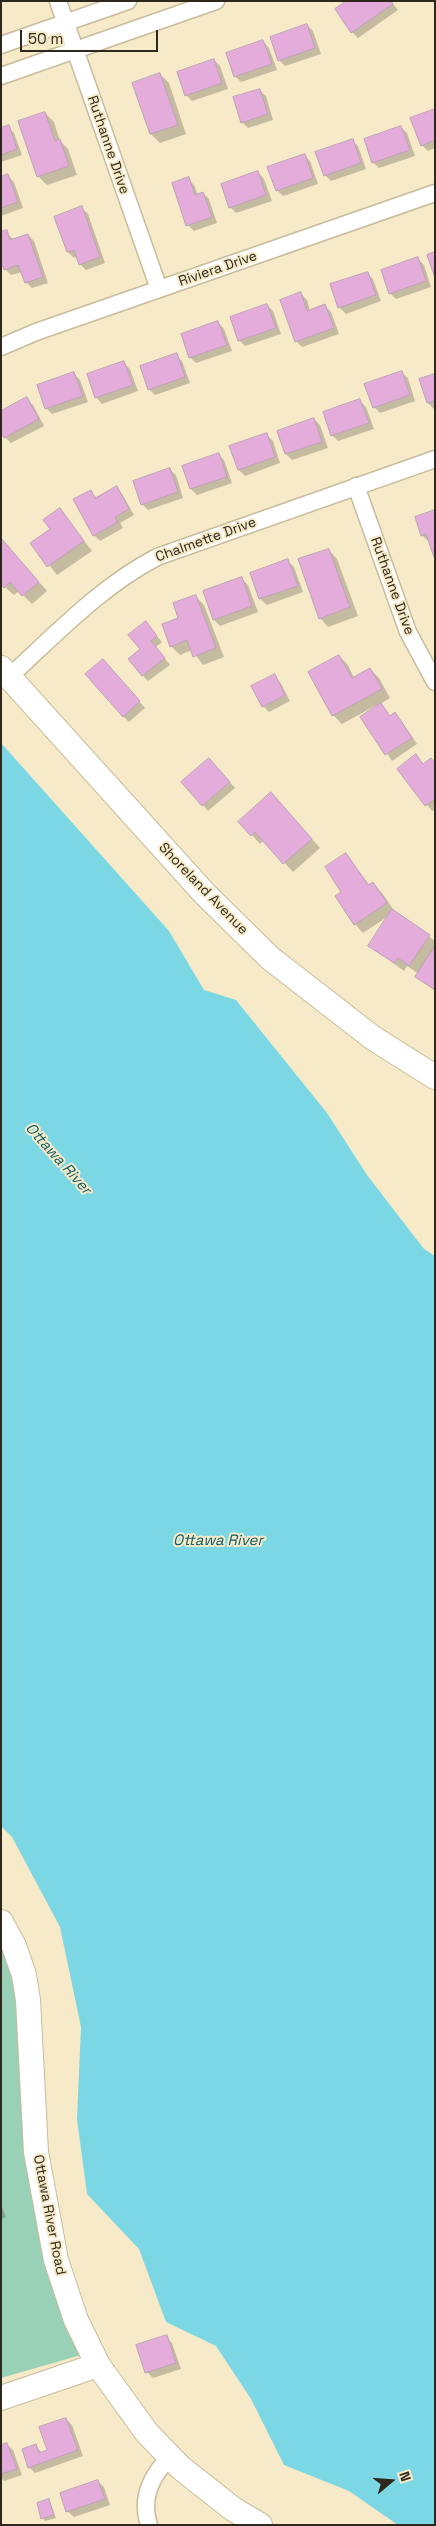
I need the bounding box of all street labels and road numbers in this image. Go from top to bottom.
street label: Ruthanne Drive [83,94,133,196]
street label: Riviera Drive [177,248,259,290]
street label: Chalmette Drive [153,514,259,566]
street label: Ruthanne Drive [366,535,418,637]
street label: Shoreland Avenue [155,840,251,938]
street label: Ottawa River Road [29,2154,69,2276]

